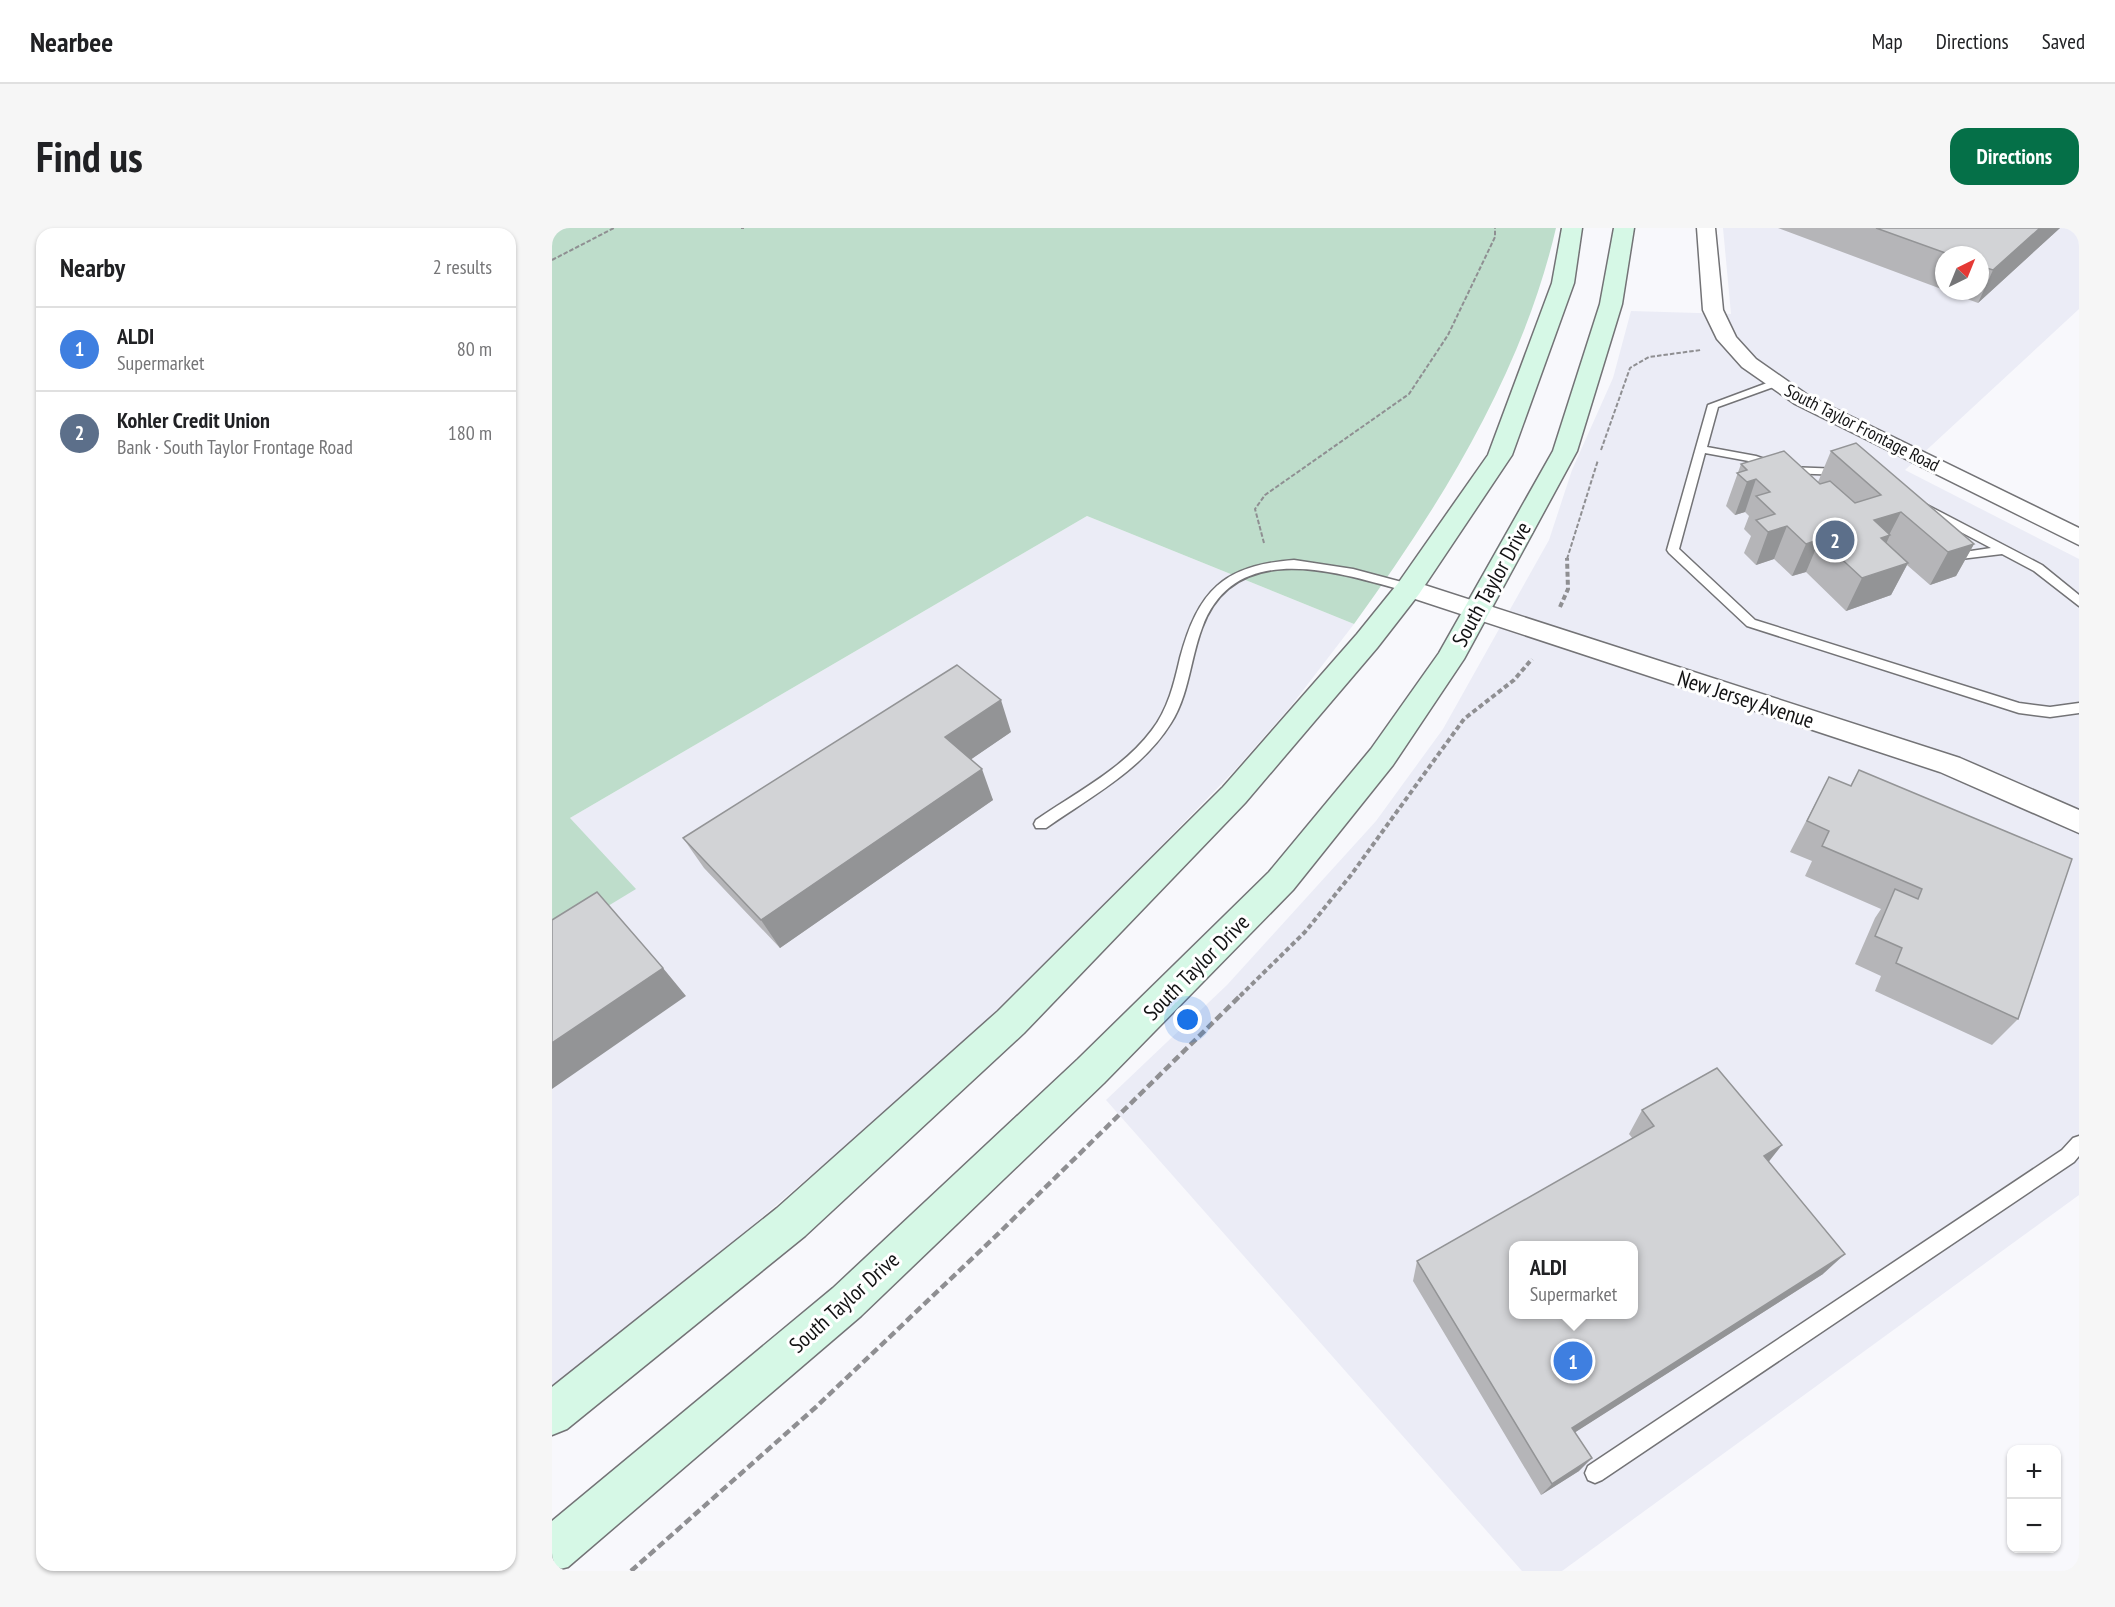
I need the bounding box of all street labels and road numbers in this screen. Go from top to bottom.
street label: South Taylor Frontage Road [1781,379,1943,477]
street label: South Taylor Drive [1445,517,1537,651]
street label: New Jersey Avenue [1674,664,1818,734]
street label: South Taylor Drive [1137,908,1255,1026]
street label: South Taylor Drive [783,1245,905,1359]

